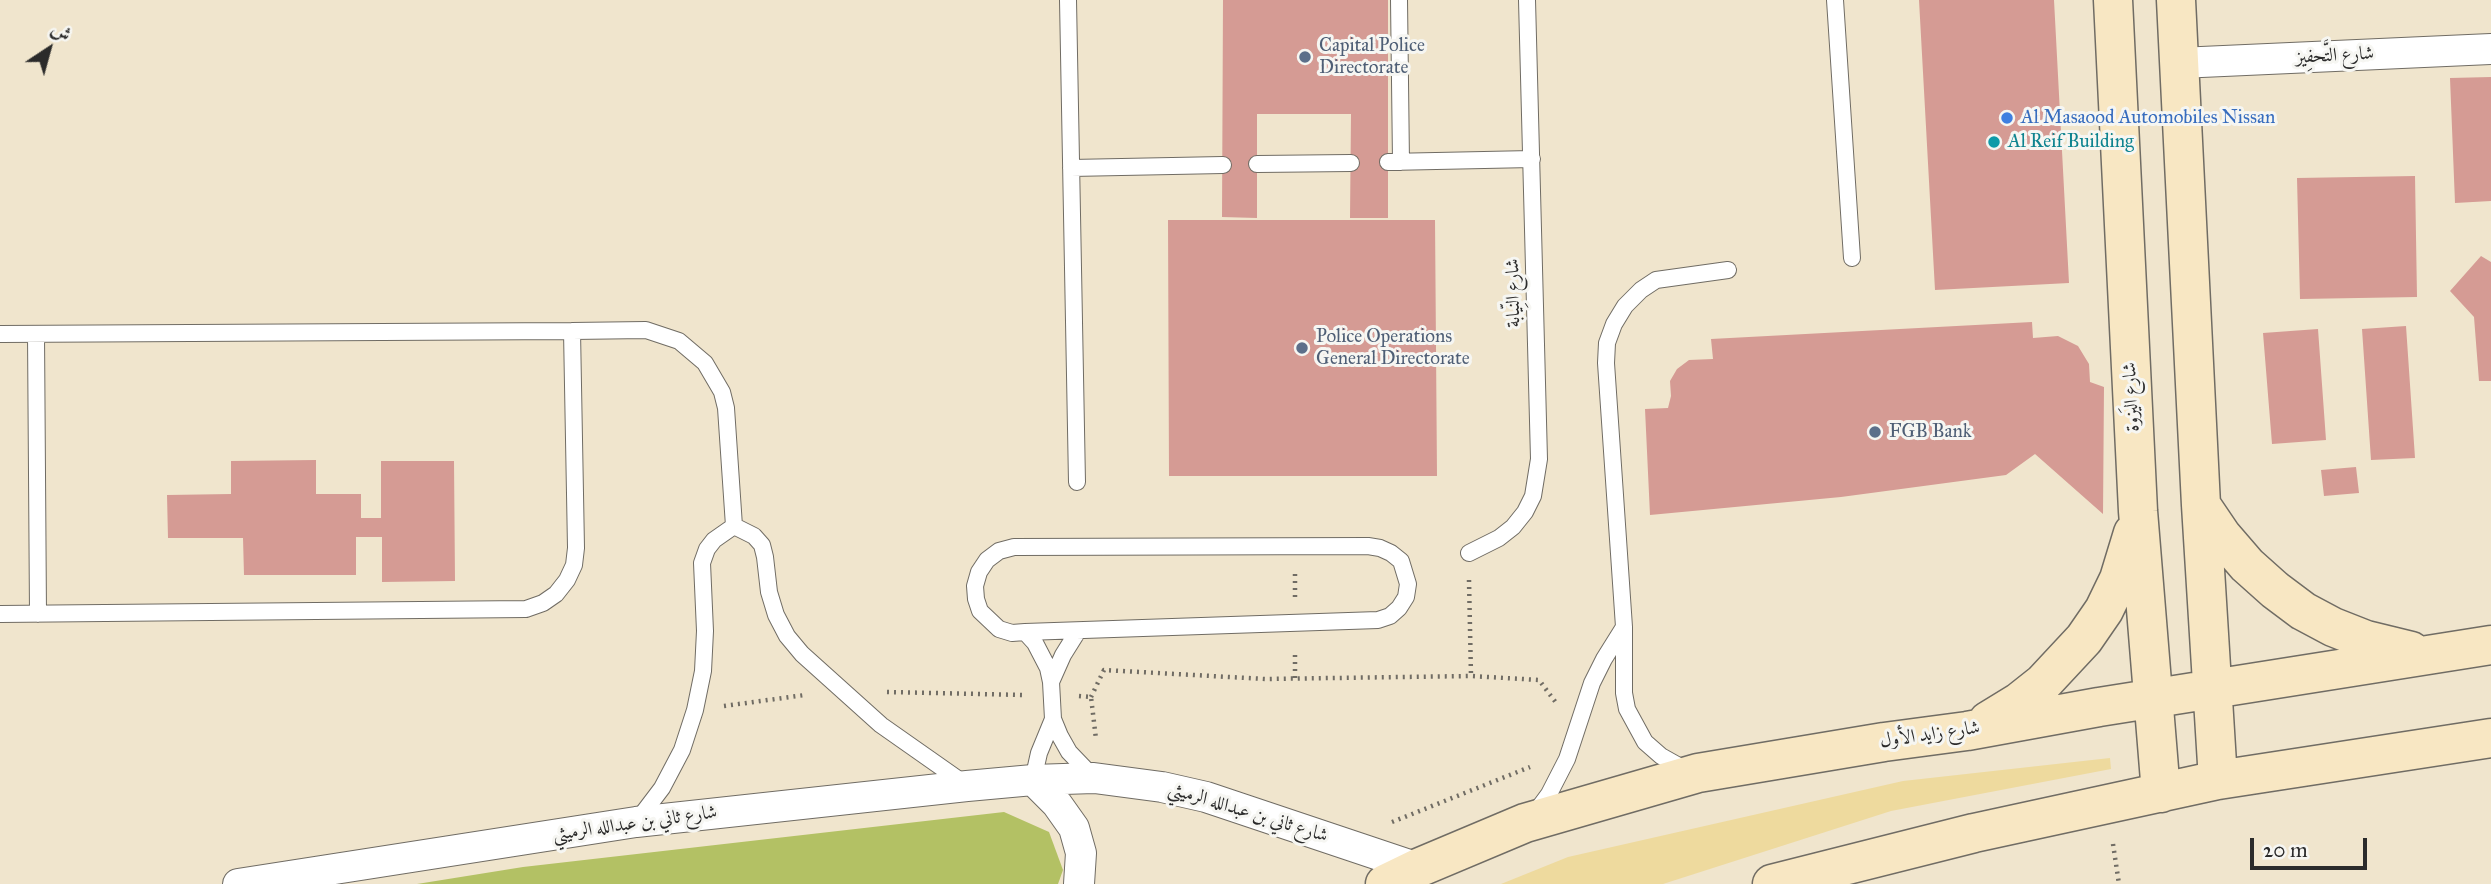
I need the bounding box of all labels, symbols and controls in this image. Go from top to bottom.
north arrow [14,14,84,84]
text: ش [47,17,76,46]
place label: Capital Police Directorate [1319,35,1425,79]
street label: شارع التَّحفِيز [2295,43,2375,69]
marker: Capital Police Directorate [1297,49,1313,65]
place label: Al Masaood Automobiles Nissan [2021,107,2275,129]
marker: Al Masaood Automobiles Nissan [1999,110,2015,126]
place label: Al Reif Building [2008,131,2134,153]
marker: Al Reif Building [1986,134,2002,150]
street label: شارع النِّيابة [1502,258,1526,328]
place label: Police Operations General Directorate [1316,326,1470,370]
marker: Police Operations General Directorate [1294,340,1310,356]
street label: شارع اليَزوة [2119,362,2145,432]
place label: FGB Bank [1889,421,1972,443]
marker: FGB Bank [1867,424,1883,440]
street label: شارع زايد الأول [1879,717,1981,753]
street label: شارع ثاني بن عبدالله الرميثي [1165,778,1331,848]
street label: شارع ثاني بن عبدالله الرميثي [551,801,719,847]
scale bar [2253,824,2370,868]
text: 20 m [2263,837,2308,863]

